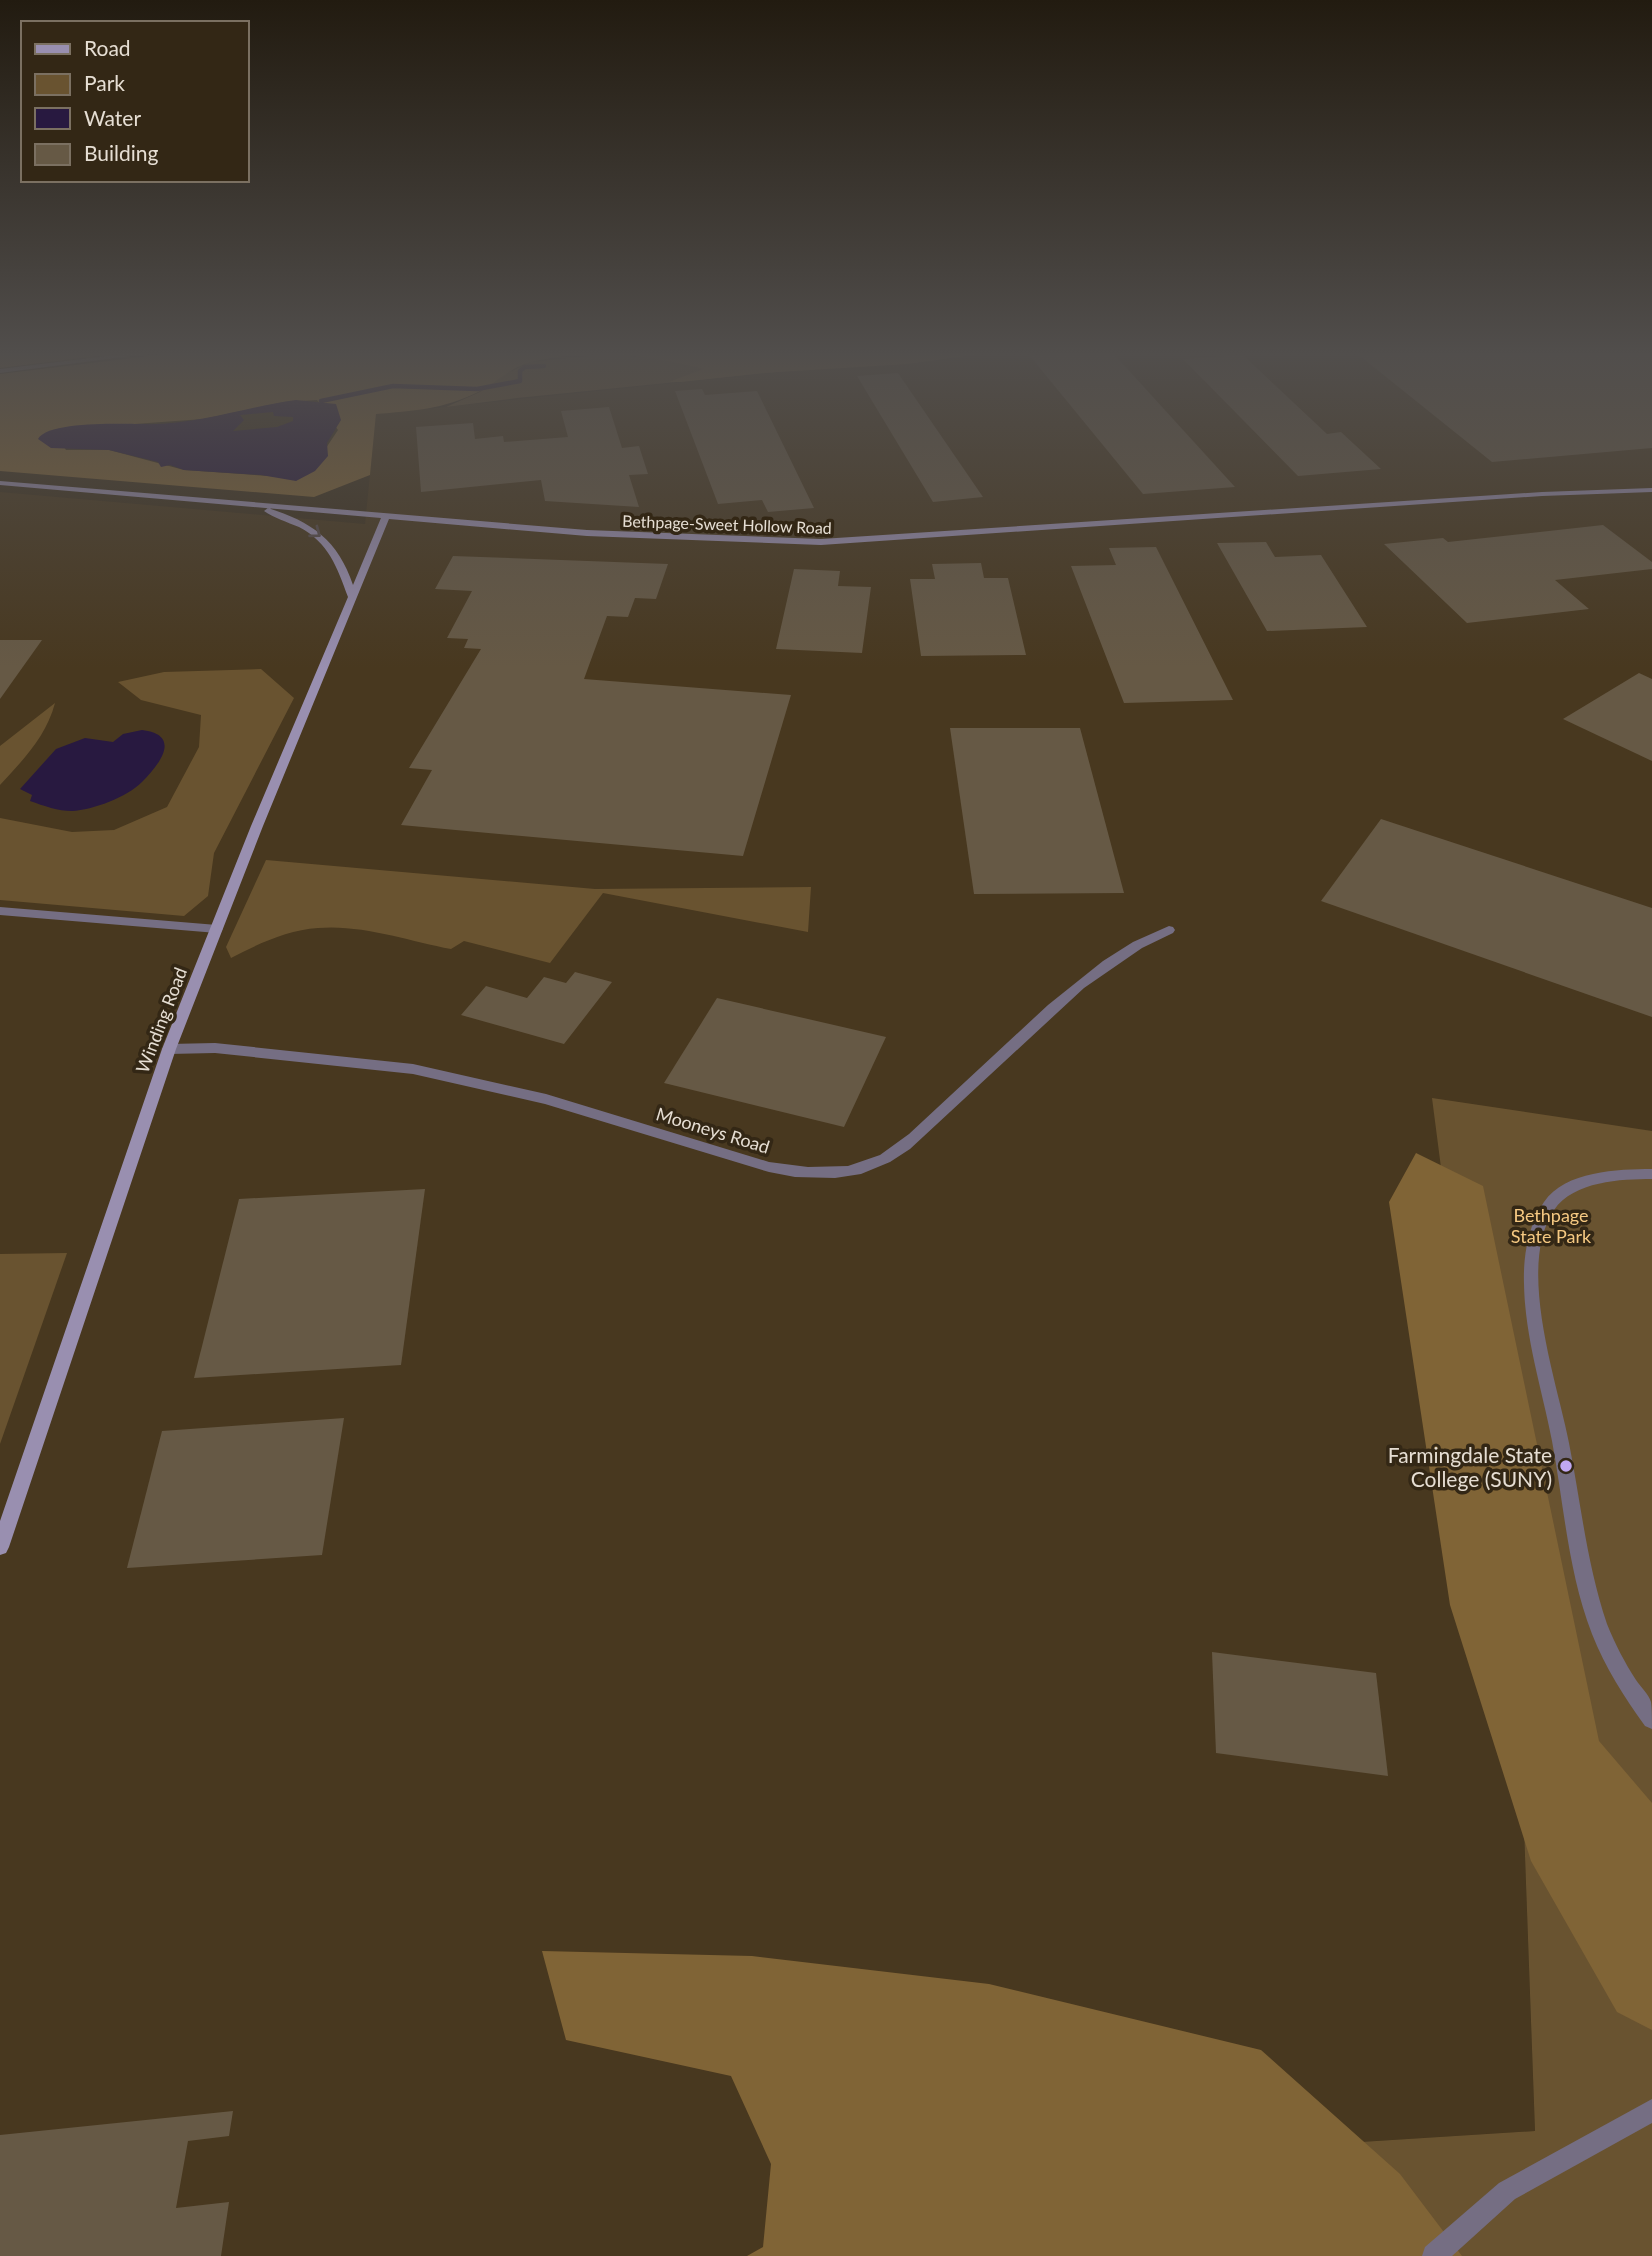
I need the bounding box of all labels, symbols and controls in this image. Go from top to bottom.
legend [21,21,248,182]
text: Road [84,35,131,60]
text: Park [84,70,125,95]
text: Water [84,105,141,130]
text: Building [84,140,159,165]
street label: Bethpage-Sweet Hollow Road [622,511,832,537]
one-way arrow [308,525,321,537]
street label: Winding Road [131,964,191,1076]
street label: Mooneys Road [654,1102,772,1158]
park label: Bethpage State Park [1511,1204,1592,1247]
place label: Farmingdale State College (SUNY) [1388,1442,1552,1491]
marker: Farmingdale State College (SUNY) [1558,1458,1574,1474]

